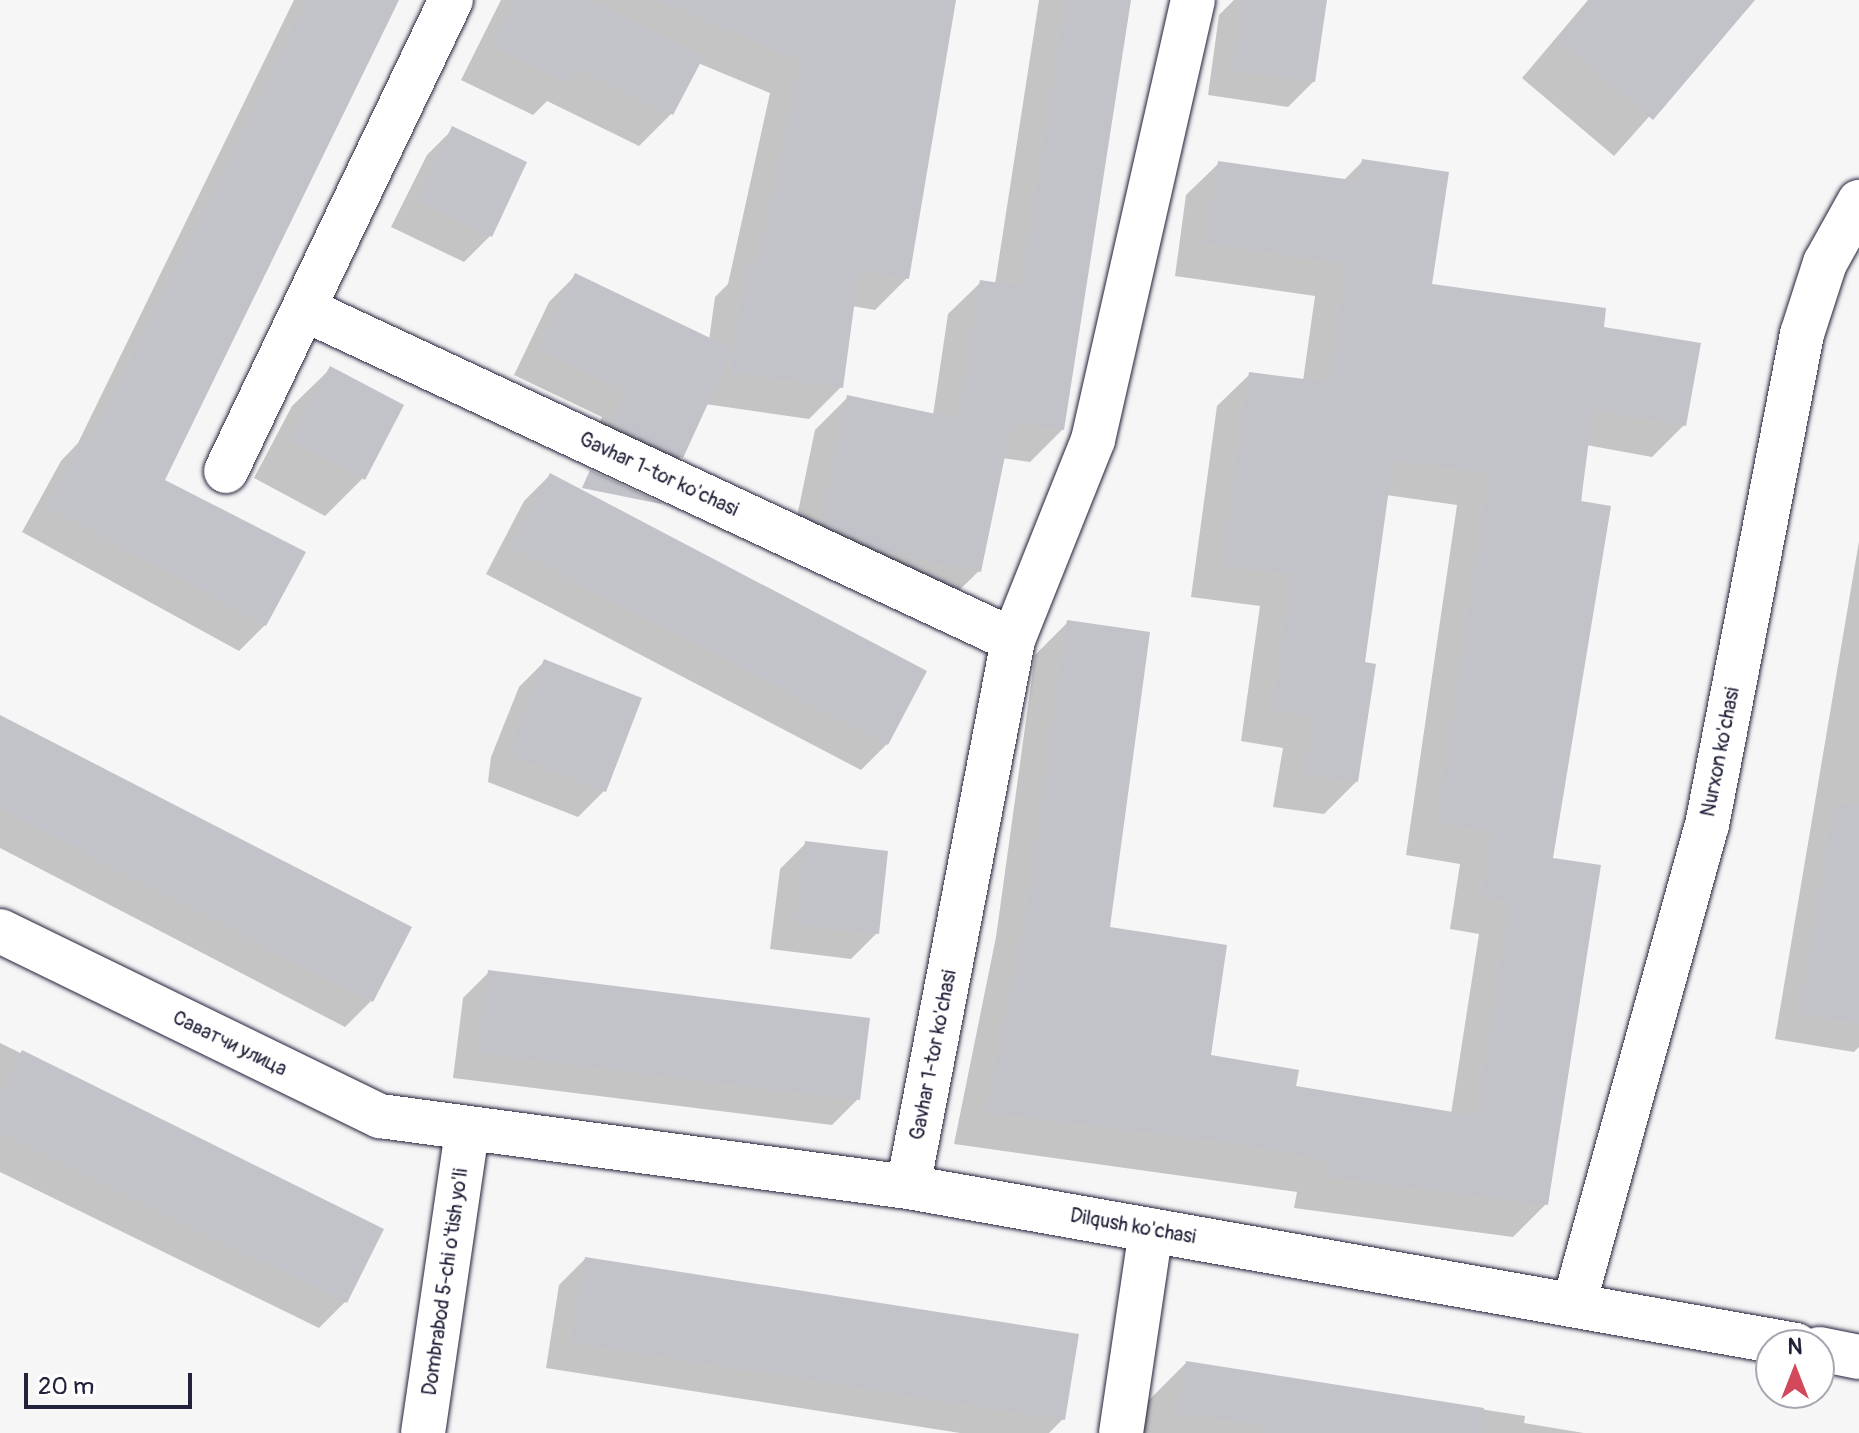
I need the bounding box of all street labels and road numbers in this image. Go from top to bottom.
street label: Gavhar 1-tor ko'chasi [576,427,742,521]
street label: Nurxon ko'chasi [1696,685,1744,819]
street label: Gavhar 1-tor ko'chasi [905,968,961,1142]
street label: Саватчи улица [169,1005,291,1081]
street label: Dombrabod 5-chi o'tish yo'li [417,1167,473,1397]
street label: Dilqush ko'chasi [1068,1203,1198,1249]

